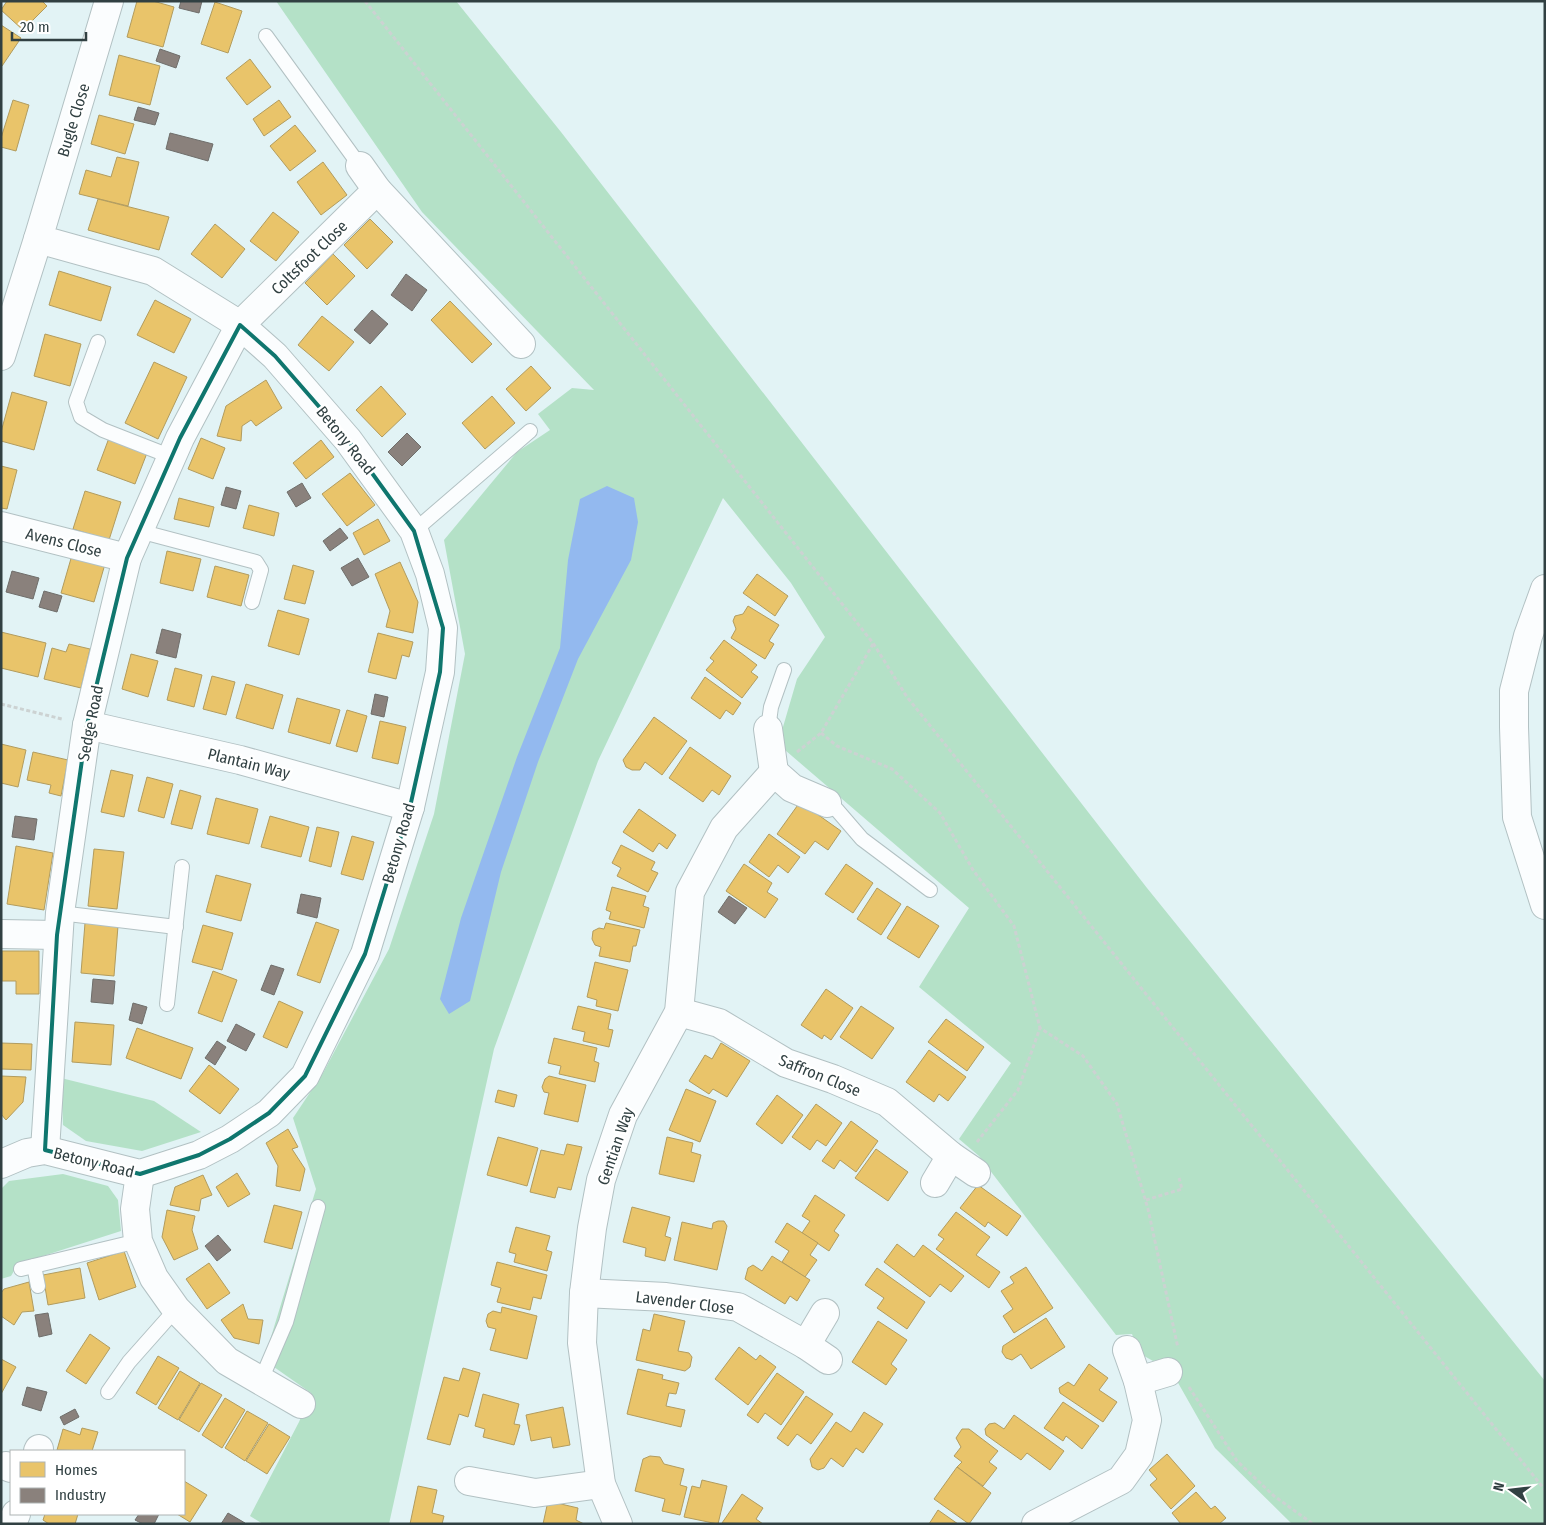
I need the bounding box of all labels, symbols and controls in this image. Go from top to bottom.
scale bar [12,10,86,42]
text: 20 m [20,18,50,36]
street label: Bugle Close [53,81,94,159]
street label: Coltsfoot Close [267,216,351,298]
street label: Betony Road [312,402,379,478]
street label: Avens Close [24,524,104,561]
street label: Sedge Road [74,684,107,762]
street label: Plantain Way [206,744,293,783]
street label: Betony Road [378,801,419,885]
street label: Saffron Close [776,1050,864,1101]
street label: Gentian Way [593,1104,638,1188]
street label: Betony Road [52,1143,136,1182]
street label: Lavender Close [635,1287,735,1318]
legend [10,1450,185,1515]
text: Homes [55,1461,97,1479]
north arrow [1486,1465,1536,1515]
text: N [1490,1481,1508,1493]
text: Industry [55,1486,106,1504]

